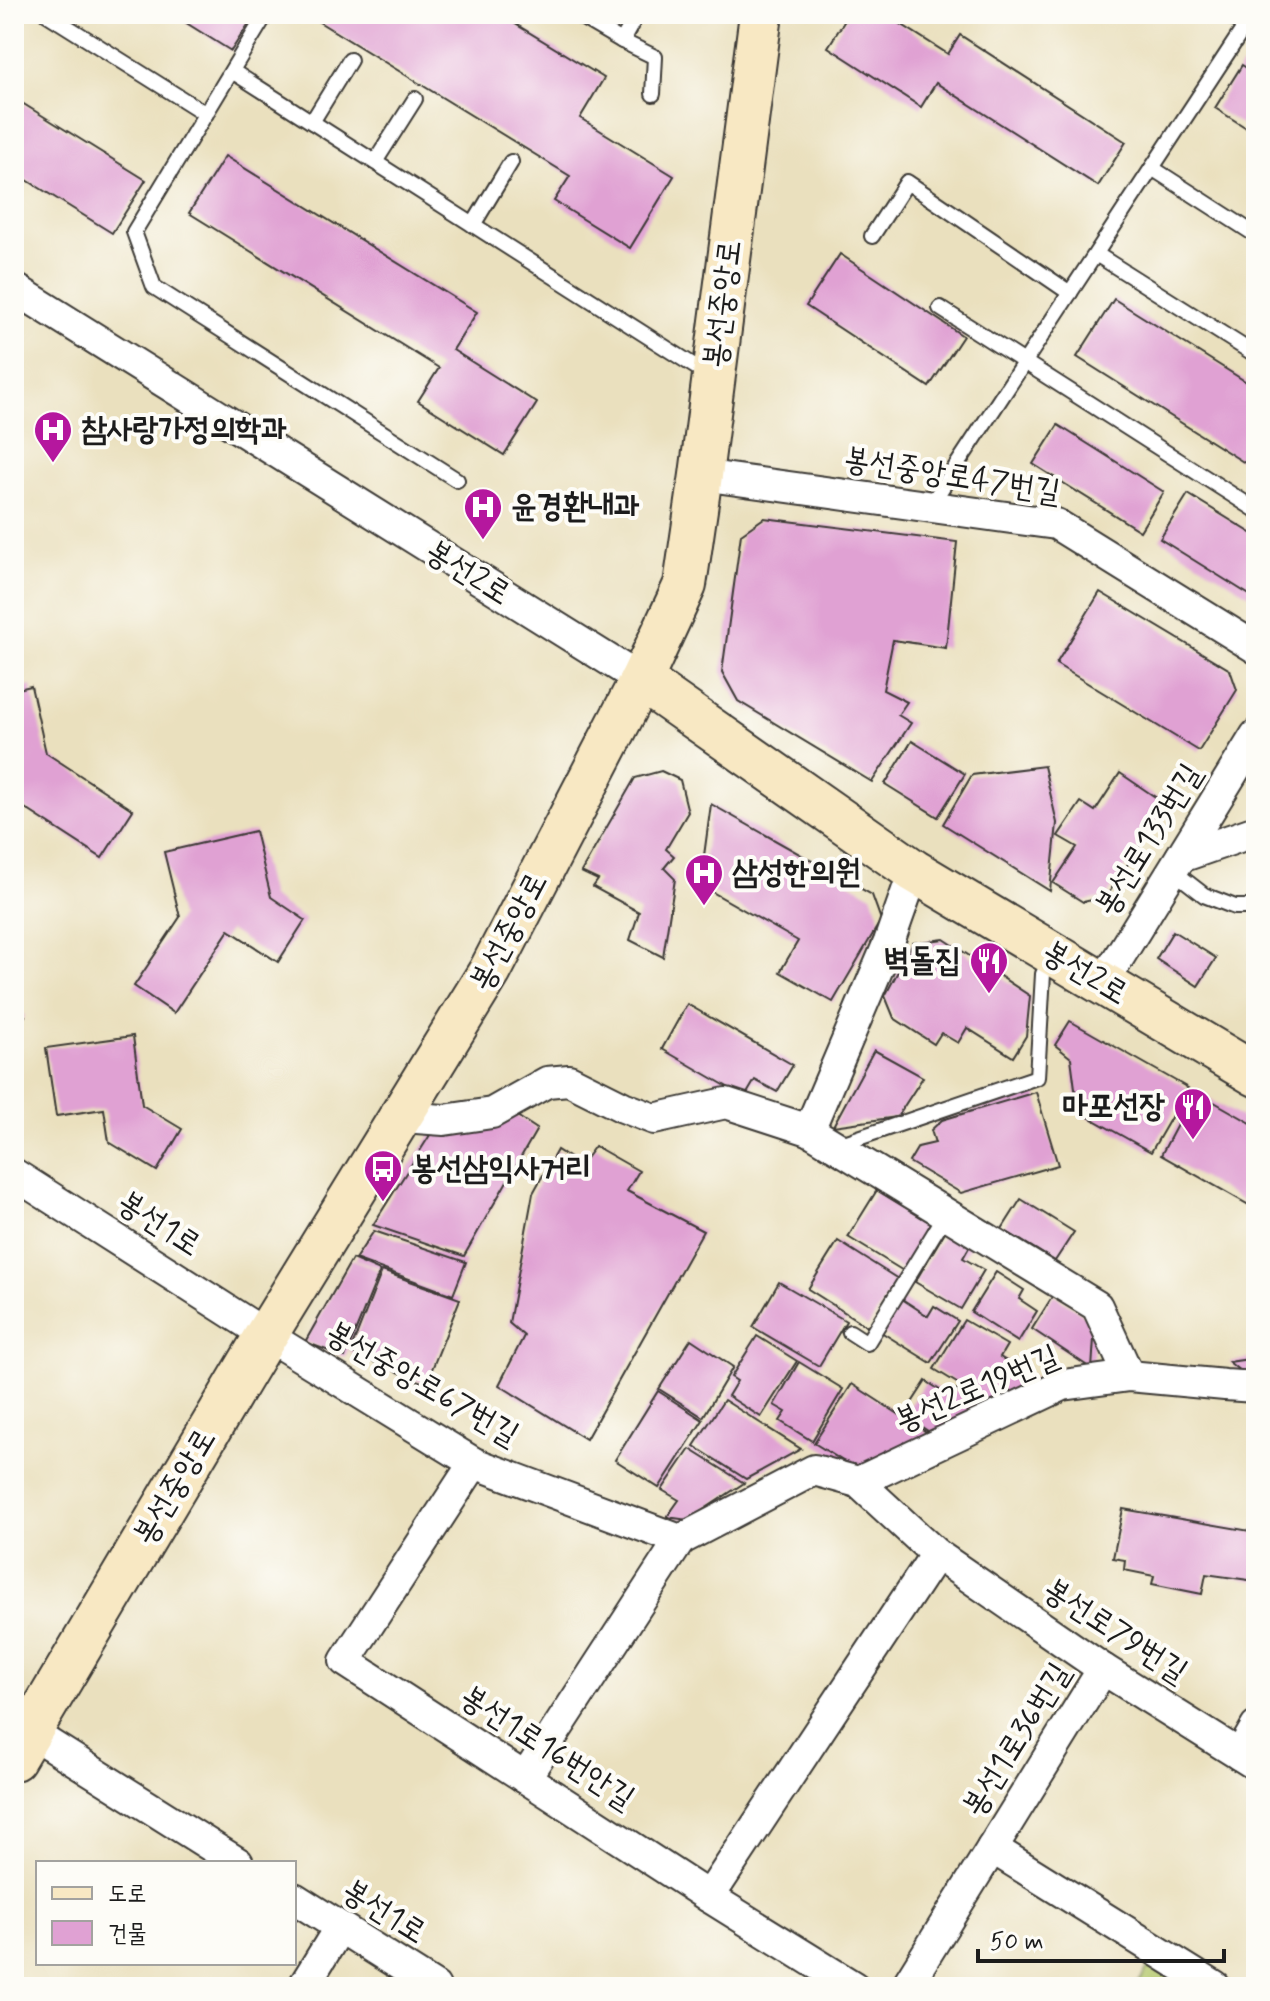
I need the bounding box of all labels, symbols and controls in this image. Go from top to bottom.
street label: 봉선중앙로 [694,238,752,370]
hospital icon: 참사랑가정의학과 [32,409,74,464]
place label: 참사랑가정의학과 [81,409,287,451]
street label: 봉선중앙로47번길 [841,438,1063,514]
hospital icon: 윤경환내과 [462,486,504,541]
place label: 윤경환내과 [511,486,640,528]
street label: 봉선2로 [417,531,519,615]
street label: 봉선로133번길 [1086,756,1212,924]
hospital icon: 삼성한의원 [683,852,725,907]
place label: 삼성한의원 [732,852,861,894]
street label: 봉선중앙로 [460,865,558,999]
street label: 봉선2로 [1034,931,1136,1015]
place label: 벽돌집 [884,940,961,982]
restaurant icon: 벽돌집 [968,940,1010,995]
place label: 마포선장 [1062,1086,1165,1128]
restaurant icon: 마포선장 [1172,1086,1214,1141]
bus stop icon: 봉선삼익사거리 [362,1148,404,1203]
place label: 봉선삼익사거리 [411,1148,591,1190]
street label: 봉선1로 [109,1181,209,1267]
street label: 봉선중앙로67번길 [318,1312,526,1456]
street label: 봉선2로19번길 [889,1336,1065,1442]
street label: 봉선중앙로 [124,1421,226,1553]
street label: 봉선로79번길 [1035,1569,1195,1693]
street label: 봉선1로36번길 [953,1655,1081,1825]
street label: 봉선1로16번안길 [452,1676,642,1820]
legend [36,1861,296,1965]
street label: 봉선1로 [334,1870,434,1954]
text: 도로 [108,1879,147,1910]
scale bar [978,1913,1224,1963]
text: 건물 [108,1919,147,1950]
text: 50 m [990,1927,1044,1958]

